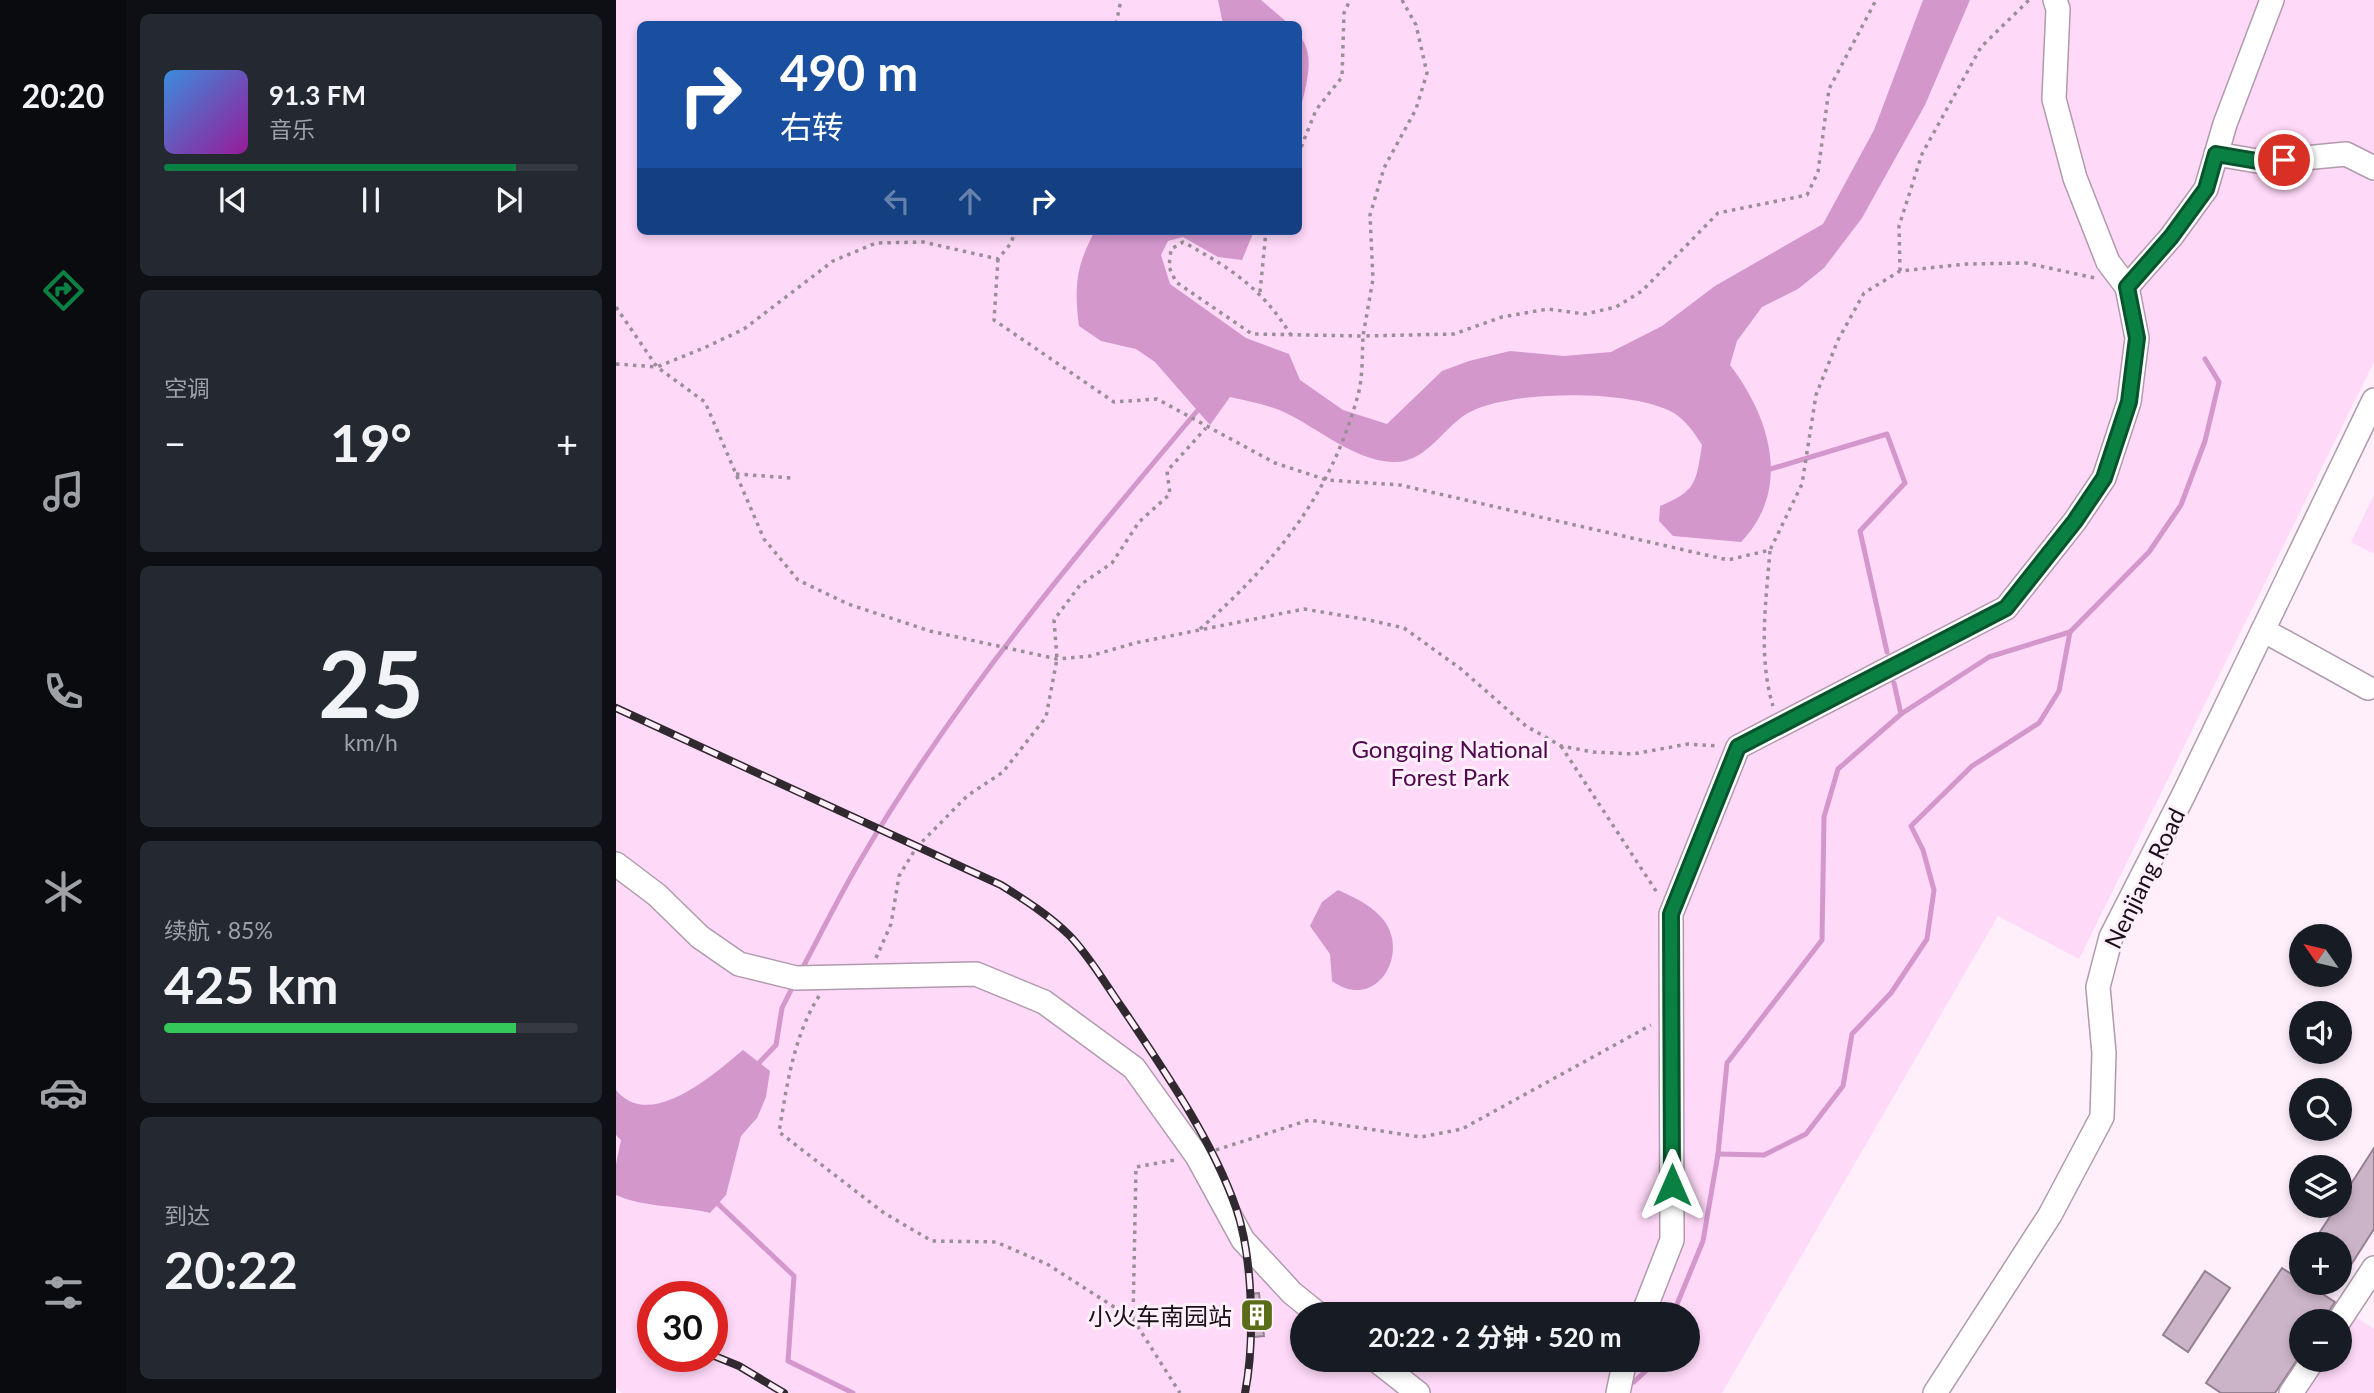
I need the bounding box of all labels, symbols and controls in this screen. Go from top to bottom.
text: 490 m [780,43,918,101]
icon: right [665,49,756,140]
text: 20:20 [22,76,104,115]
text: 91.3 FM [269,79,366,111]
text: 右转 [780,107,844,146]
text: 音乐 [269,115,315,143]
pin [2254,130,2314,190]
icon: arrive [2265,141,2303,179]
icon: previous [214,181,252,219]
icon: pause [352,181,390,219]
icon: next [490,181,528,219]
icon: left [878,182,916,220]
icon: ahead [951,182,989,220]
icon: right [1024,182,1062,220]
icon: directions [39,266,88,315]
text: 空调 [164,374,210,402]
text: 19° [330,411,412,473]
text: − [164,420,186,466]
text: + [556,420,578,466]
icon: music [39,467,88,516]
text: 25 [318,628,424,737]
icon: phone [39,667,88,716]
text: km/h [344,728,398,756]
park label: Gongqing National Forest Park [1351,734,1549,791]
street label: Nenjiang Road [2097,803,2191,953]
icon: climate [39,867,88,916]
text: 续航 · 85% [164,916,273,944]
north arrow [2289,924,2352,987]
map controls [2289,924,2352,1372]
text: 425 km [164,953,338,1015]
button: sound [2289,1001,2352,1064]
icon: car [39,1068,88,1117]
button: search [2289,1078,2352,1141]
position arrow [1635,1148,1709,1222]
button: layers [2289,1155,2352,1218]
text: 到达 [164,1201,210,1229]
button: + [2289,1232,2352,1295]
text: 20:22 [164,1238,298,1300]
icon: filters [39,1268,88,1317]
speed limit sign: 30 [637,1281,728,1372]
building icon: 小火车南园站 [1238,1296,1276,1334]
place label: 小火车南园站 [1088,1301,1232,1330]
button: − [2289,1309,2352,1372]
text: 20:22 · 2 分钟 · 520 m [1368,1321,1622,1353]

